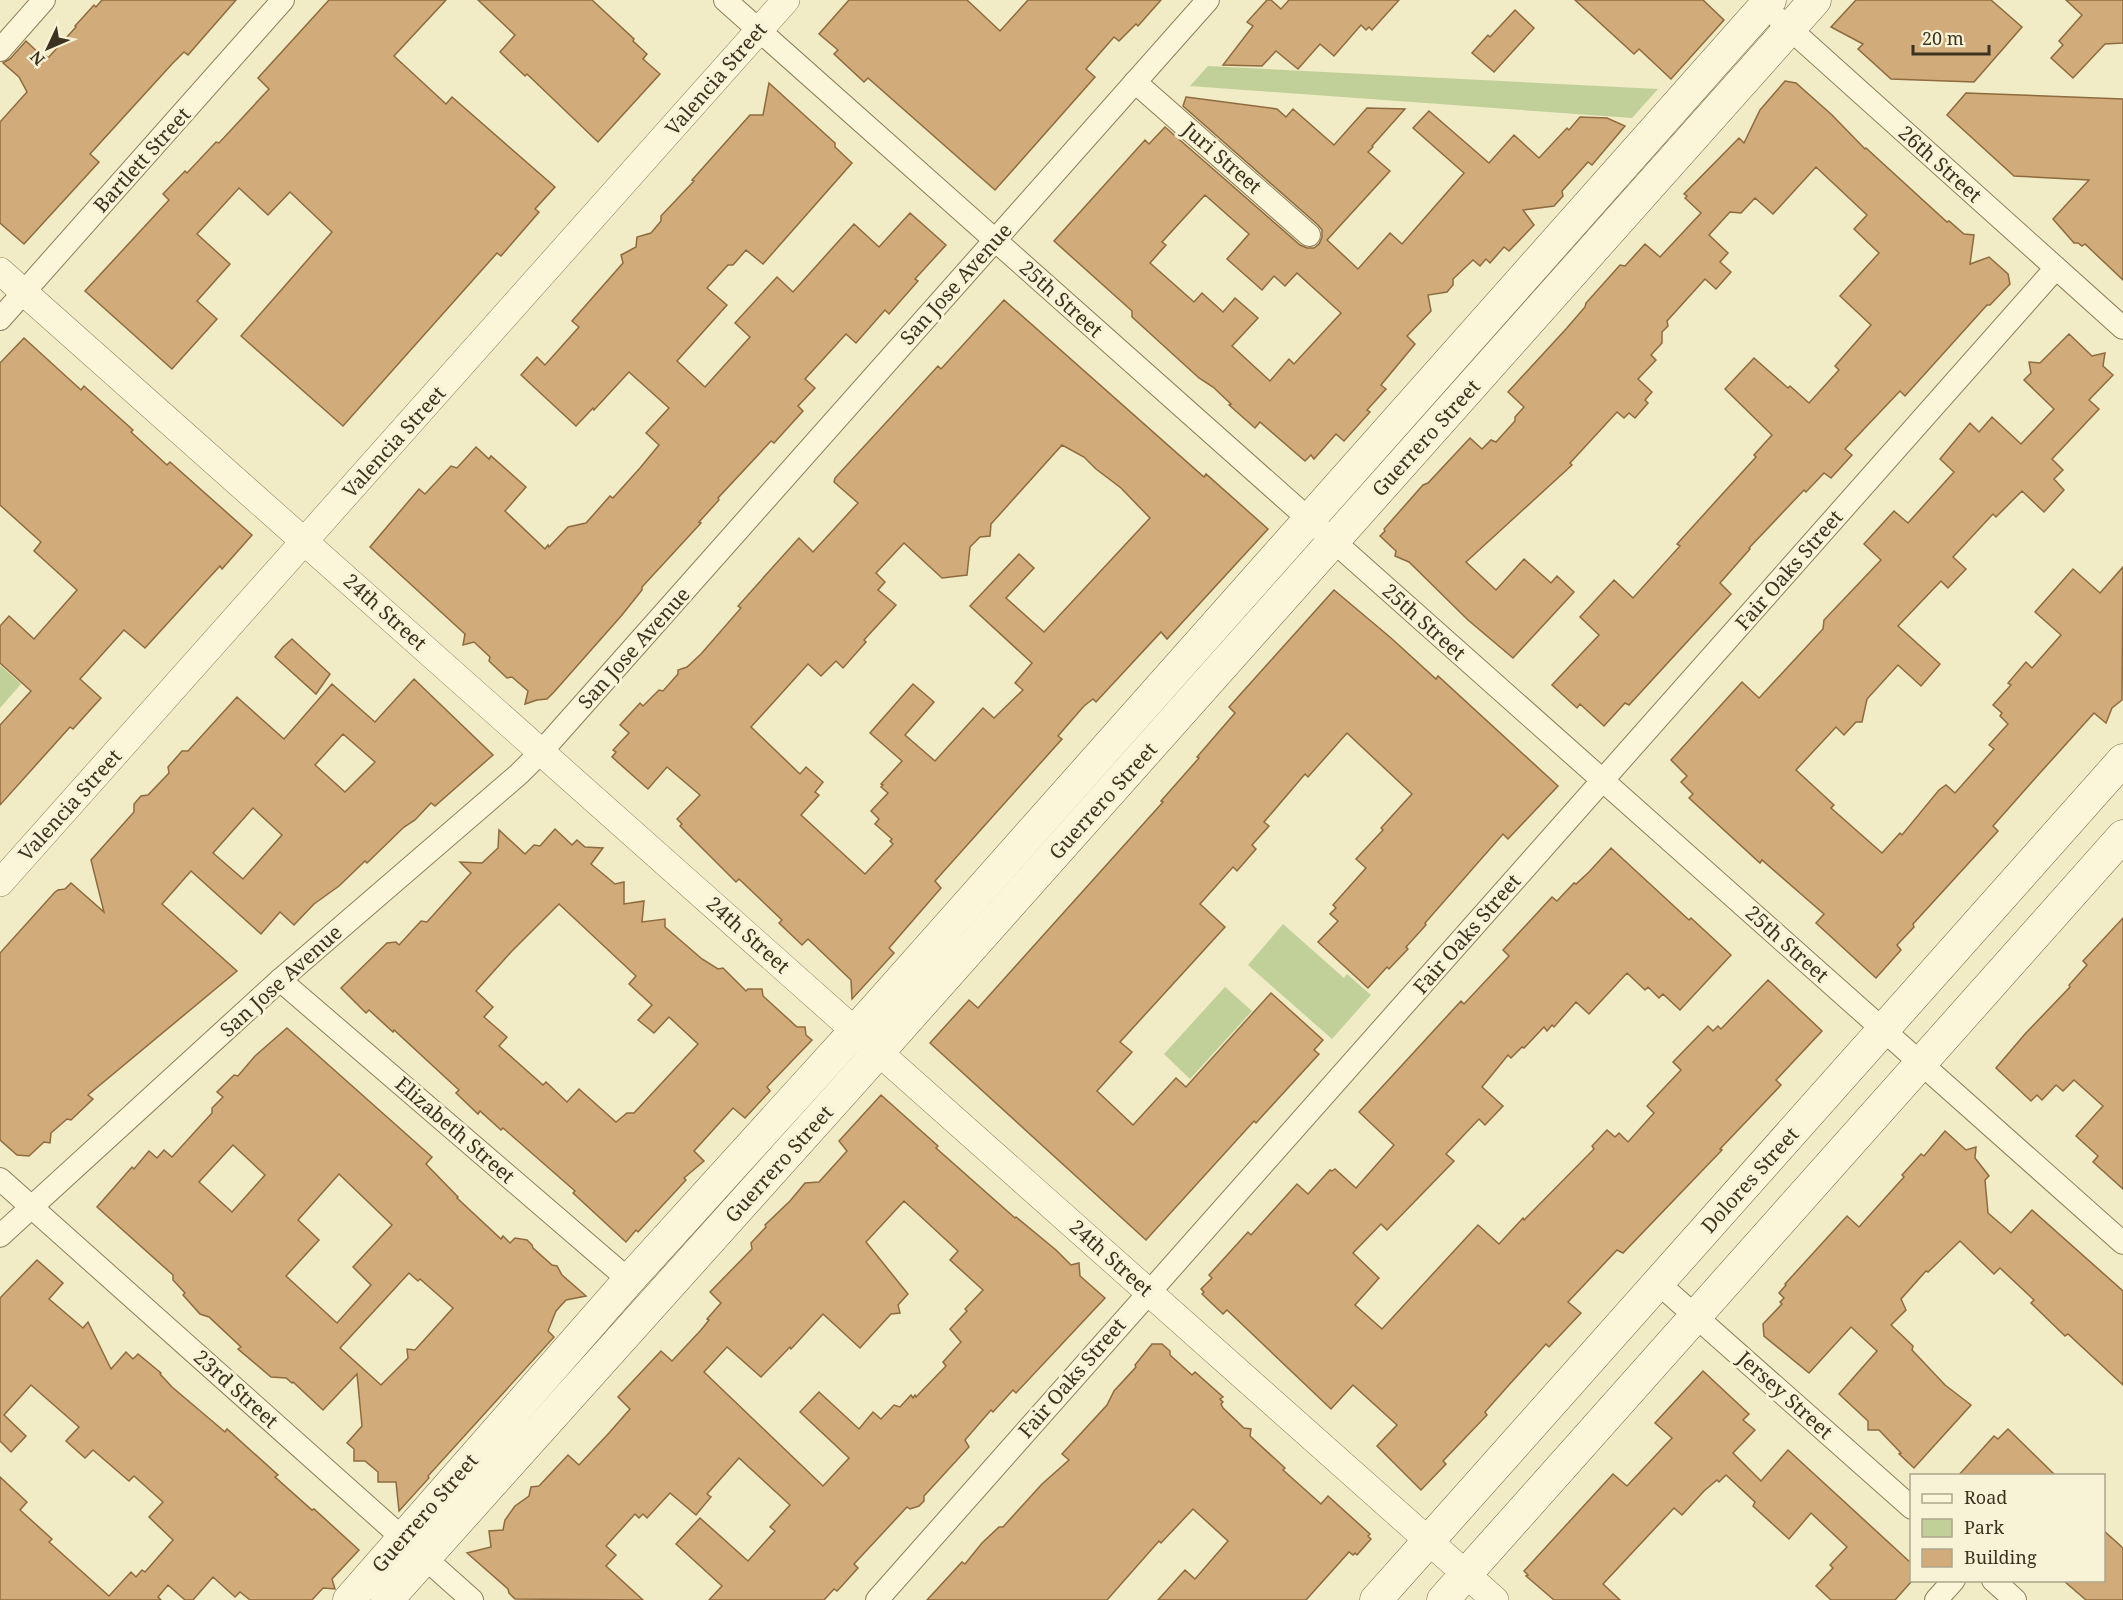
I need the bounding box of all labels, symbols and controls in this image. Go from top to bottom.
street label: Valencia Street [659,16,772,141]
north arrow [18,18,78,78]
scale bar [1913,18,1990,56]
text: 20 m [1922,26,1964,50]
text: N [25,46,50,71]
street label: Bartlett Street [87,101,196,218]
street label: Juri Street [1176,115,1268,200]
street label: 26th Street [1893,119,1988,208]
street label: San Jose Avenue [894,217,1018,350]
street label: 25th Street [1014,254,1109,343]
street label: Guerrero Street [1366,373,1486,502]
street label: Valencia Street [336,380,451,503]
street label: Fair Oaks Street [1729,504,1848,636]
street label: 24th Street [338,567,433,656]
street label: 25th Street [1377,577,1472,666]
street label: San Jose Avenue [572,581,696,714]
street label: Guerrero Street [1043,736,1163,865]
street label: Valencia Street [12,743,127,866]
street label: Fair Oaks Street [1407,868,1526,1000]
street label: 24th Street [701,890,796,979]
street label: 25th Street [1740,899,1835,988]
street label: San Jose Avenue [214,919,347,1043]
street label: Elizabeth Street [390,1070,521,1189]
street label: Guerrero Street [719,1099,839,1228]
street label: Dolores Street [1695,1121,1804,1238]
street label: 24th Street [1064,1213,1159,1302]
street label: Fair Oaks Street [1012,1312,1131,1444]
street label: 23rd Street [188,1343,284,1434]
street label: Jersey Street [1731,1344,1839,1445]
street label: Guerrero Street [366,1448,484,1578]
legend [1910,1474,2105,1582]
text: Road [1964,1485,2007,1509]
text: Park [1964,1515,2004,1539]
text: Building [1964,1545,2037,1569]

